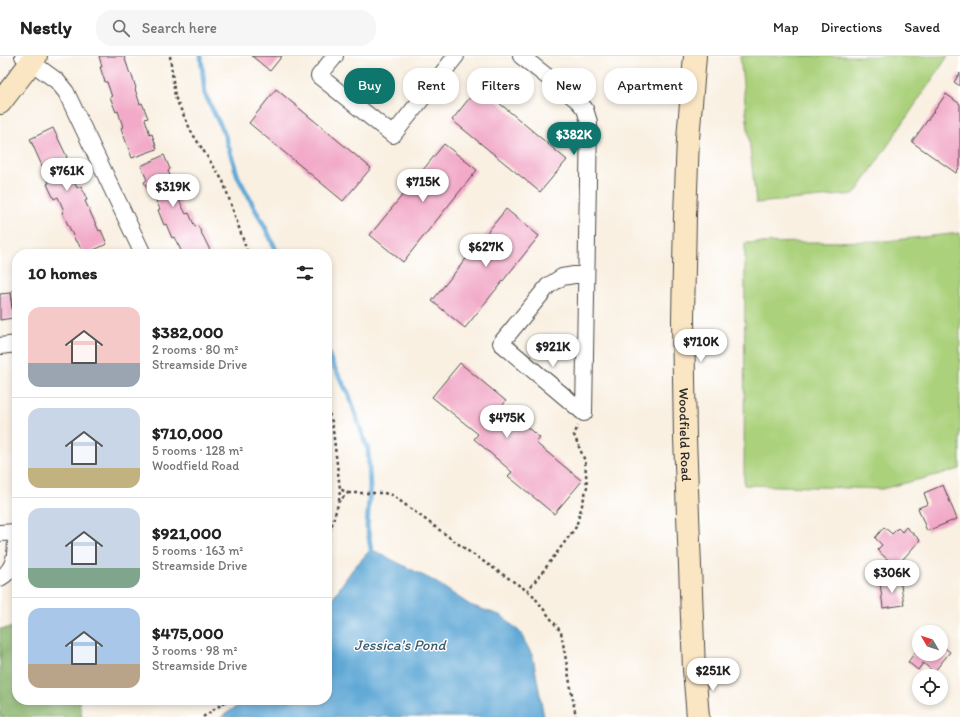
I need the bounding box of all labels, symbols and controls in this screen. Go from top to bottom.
search box [96,10,376,46]
text: Nestly [20,16,72,39]
icon: search [110,17,132,39]
text: Search here [142,19,217,37]
text: Map [773,19,799,36]
text: Directions [821,19,882,36]
text: Saved [904,19,940,36]
chip: Buy [344,68,395,104]
chip: Rent [403,68,459,104]
chip: Filters [467,68,534,104]
chip: New [542,68,596,104]
chip: Apartment [604,68,697,104]
pin: $382K [546,122,602,156]
text: $382K [556,127,592,142]
pin: $761K [39,158,95,192]
text: $761K [50,163,84,178]
pin: $715K [395,169,451,203]
pin: $319K [145,174,201,208]
text: $715K [406,174,440,189]
text: $319K [156,179,190,194]
pin: $627K [458,234,514,268]
text: $627K [468,239,504,254]
icon: filters [294,262,316,284]
text: 10 homes [28,263,97,283]
text: $382,000 [152,322,224,342]
icon: home [60,323,108,371]
pin: $710K [673,329,729,363]
pin: $921K [525,334,581,368]
text: $710K [683,334,719,349]
text: $921K [536,339,570,354]
text: 2 rooms · 80 m² [152,342,239,357]
text: Streamside Drive [152,357,247,372]
street label: Woodfield Road [675,387,695,482]
pin: $475K [479,405,535,439]
text: $475K [489,410,525,425]
text: $710,000 [152,423,223,443]
icon: home [60,424,108,472]
text: 5 rooms · 128 m² [152,443,243,458]
text: Woodfield Road [152,458,239,473]
text: $921,000 [152,523,222,543]
icon: home [60,524,108,572]
text: 5 rooms · 163 m² [152,543,243,558]
text: Streamside Drive [152,558,247,573]
pin: $306K [864,560,920,594]
text: $306K [874,565,910,580]
text: $475,000 [152,623,224,643]
icon: home [60,624,108,672]
north arrow [912,625,948,661]
map controls [912,625,948,705]
water label: Jessica's Pond [354,636,447,654]
text: 3 rooms · 98 m² [152,643,238,658]
text: Streamside Drive [152,658,247,673]
pin: $251K [685,658,741,692]
text: $251K [696,663,730,678]
button: locate [912,669,948,705]

